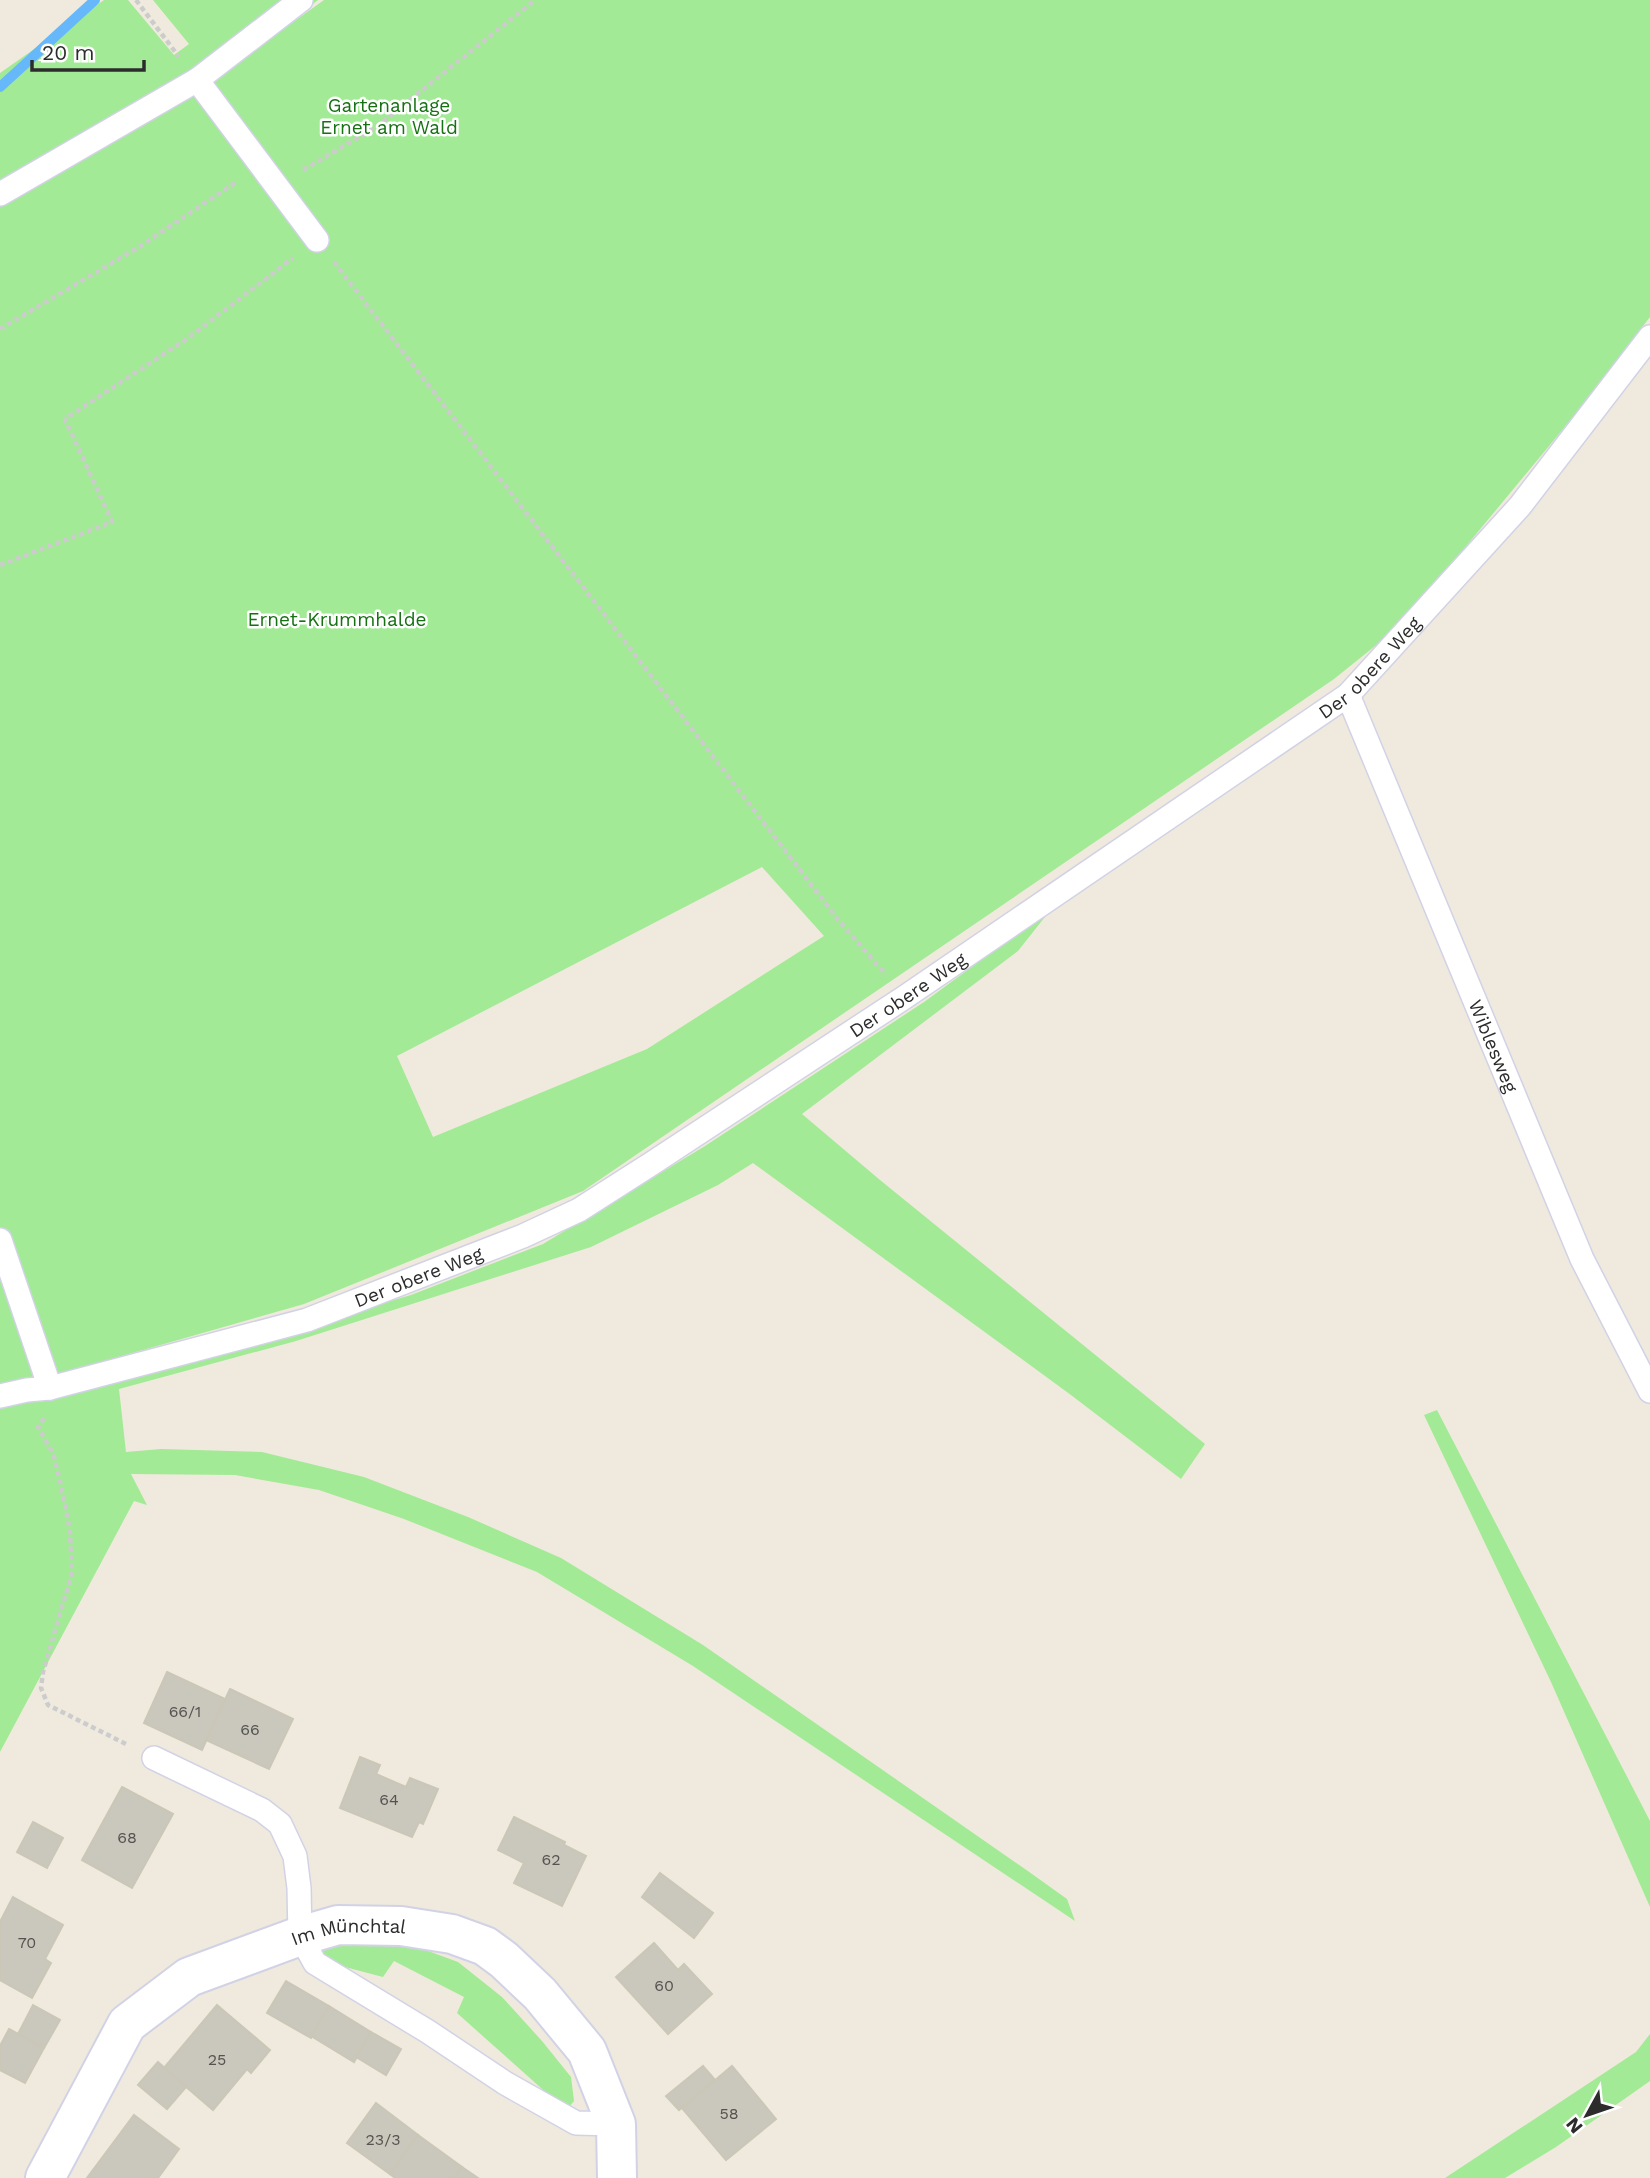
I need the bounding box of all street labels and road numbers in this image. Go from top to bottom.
street label: Der obere Weg [1314,611,1426,723]
street label: Der obere Weg [845,947,971,1042]
street label: Wiblesweg [1464,996,1523,1097]
street label: Der obere Weg [351,1241,487,1312]
street label: Im Münchtal [288,1913,408,1950]

